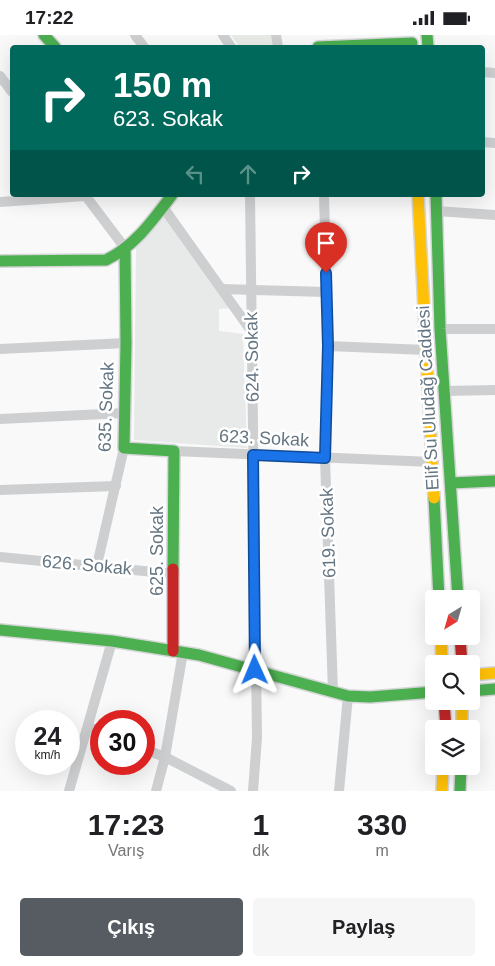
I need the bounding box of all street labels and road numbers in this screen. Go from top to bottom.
street label: Elif Su Uludağ Caddesi [413,305,443,491]
street label: 624. Sokak [241,311,263,402]
street label: 635. Sokak [94,361,118,452]
street label: 623. Sokak [219,426,310,450]
street label: 619. Sokak [316,487,340,578]
street label: 625. Sokak [147,505,167,596]
street label: 626. Sokak [41,551,134,579]

